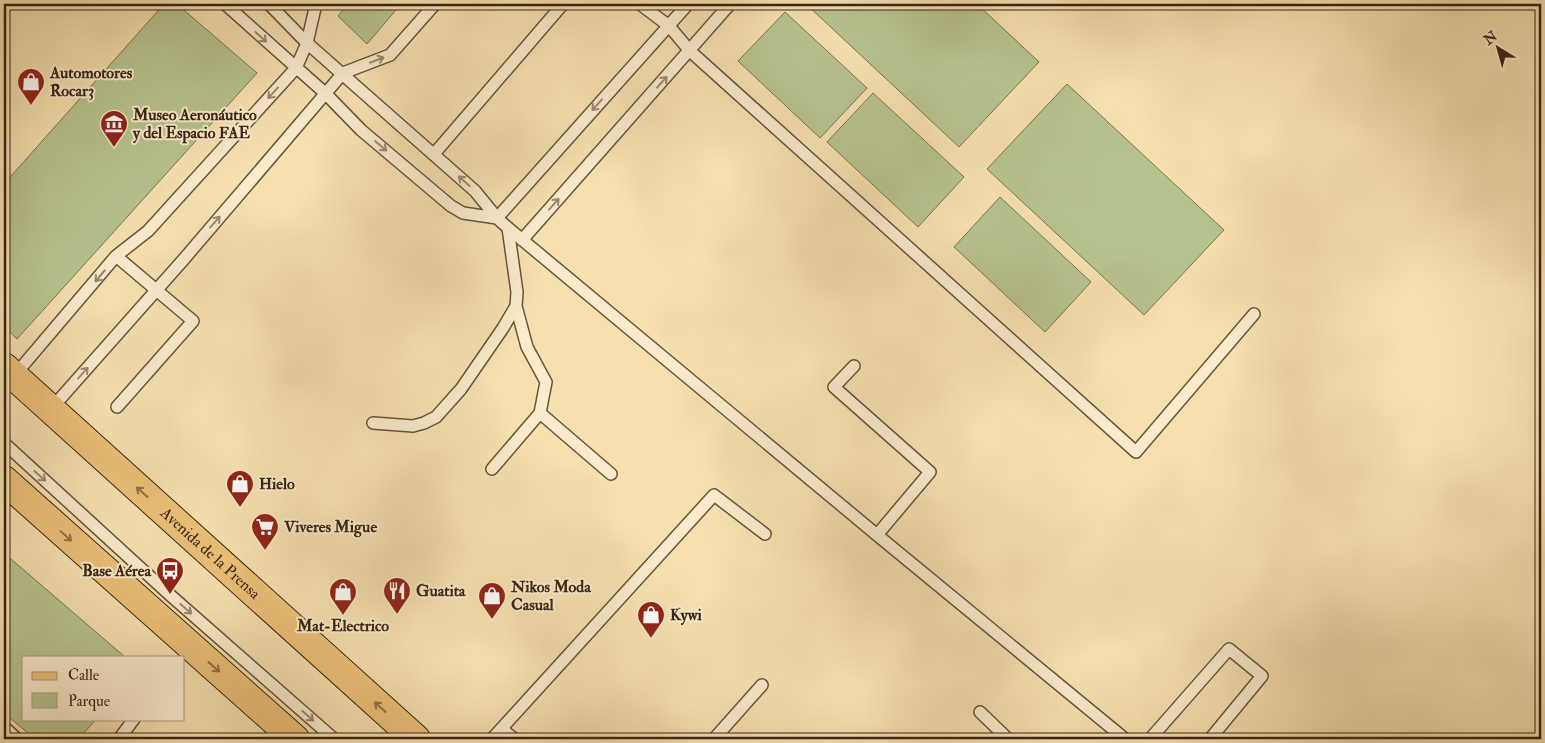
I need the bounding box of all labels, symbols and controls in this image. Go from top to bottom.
north arrow [1472,22,1522,72]
text: N [1480,27,1501,49]
one-way arrow [255,31,268,43]
one-way arrow [369,55,384,64]
place label: Automotores Rocar3 [49,63,133,101]
shop icon: Automotores Rocar3 [16,67,46,106]
one-way arrow [656,76,668,89]
one-way arrow [267,86,279,99]
one-way arrow [592,99,603,112]
place label: Museo Aeronáutico y del Espacio FAE [132,105,257,144]
museum icon: Museo Aeronáutico y del Espacio FAE [99,109,129,148]
one-way arrow [374,141,387,152]
one-way arrow [458,176,471,187]
one-way arrow [549,197,560,210]
one-way arrow [210,216,221,229]
one-way arrow [94,269,105,282]
one-way arrow [77,366,89,379]
shop icon: Hielo [225,469,255,508]
one-way arrow [33,470,46,482]
place label: Hielo [259,474,295,494]
one-way arrow [136,486,149,498]
street label: Avenida de la Prensa [156,502,265,604]
supermarket icon: Viveres Migue [250,512,280,551]
place label: Viveres Migue [283,517,377,538]
one-way arrow [60,530,73,542]
bus stop icon: Base Aérea [155,556,185,595]
place label: Base Aérea [82,561,151,581]
restaurant icon: Guatita [382,576,412,615]
shop icon: Mat-Electrico [328,577,358,616]
place label: Nikos Moda Casual [510,577,591,615]
place label: Guatita [416,581,466,601]
shop icon: Nikos Moda Casual [477,581,507,620]
shop icon: Kywi [636,600,666,639]
one-way arrow [179,603,192,614]
place label: Kywi [670,605,703,626]
place label: Mat-Electrico [296,616,389,636]
legend [22,656,185,720]
one-way arrow [207,661,220,673]
text: Calle [68,666,99,685]
text: Parque [68,692,110,711]
one-way arrow [373,701,386,713]
one-way arrow [301,711,314,722]

